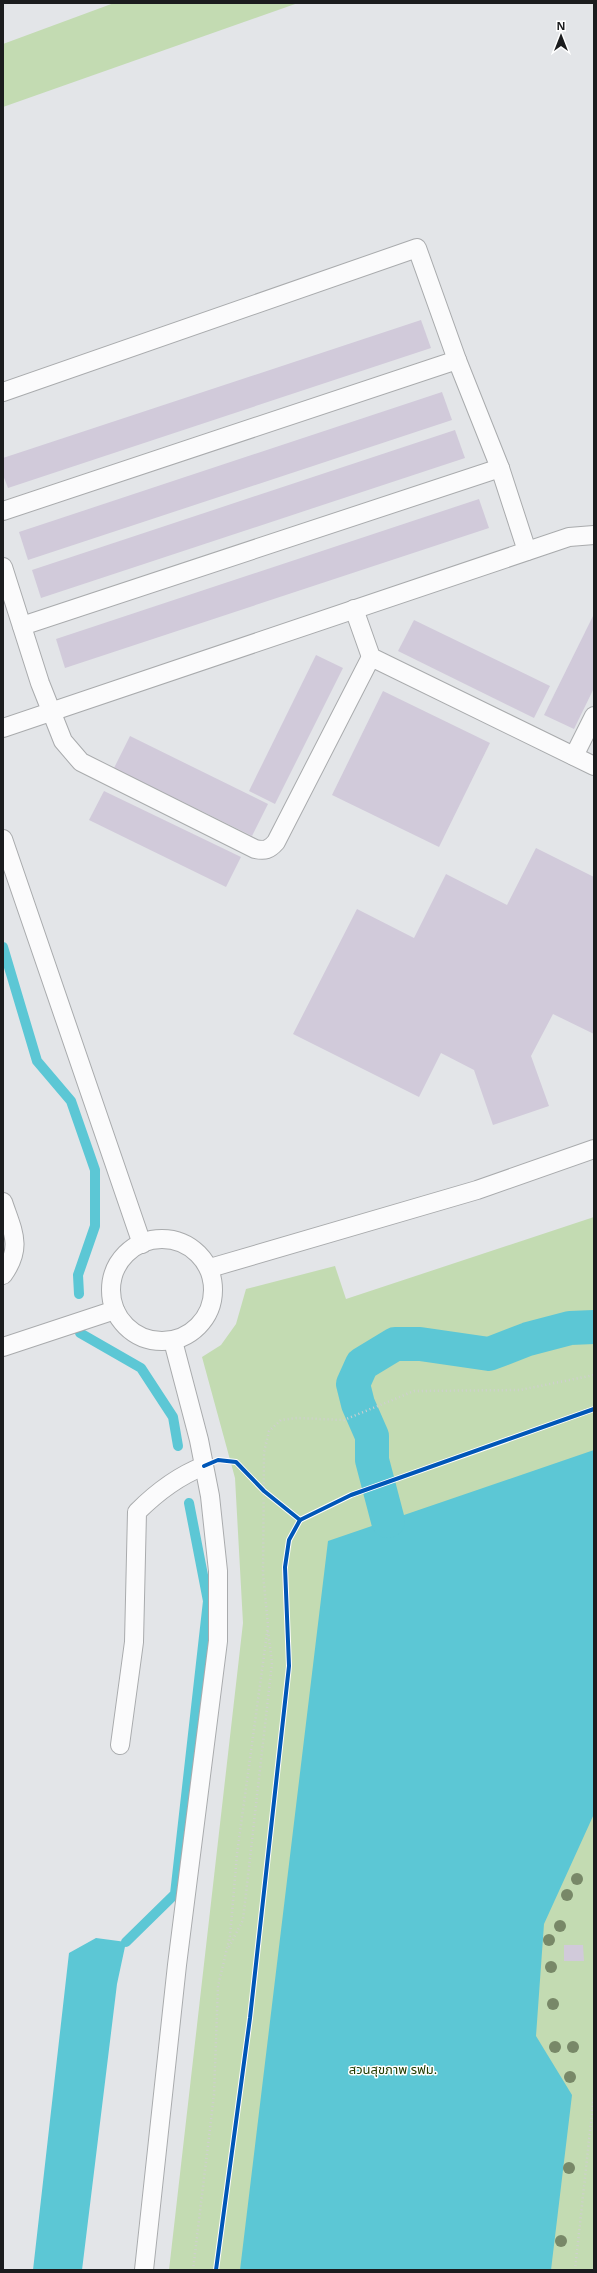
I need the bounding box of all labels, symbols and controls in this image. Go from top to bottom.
north arrow [541,16,581,56]
text: N [557,18,565,33]
park label: สวนสุขภาพ รฟม. [349,2060,437,2078]

